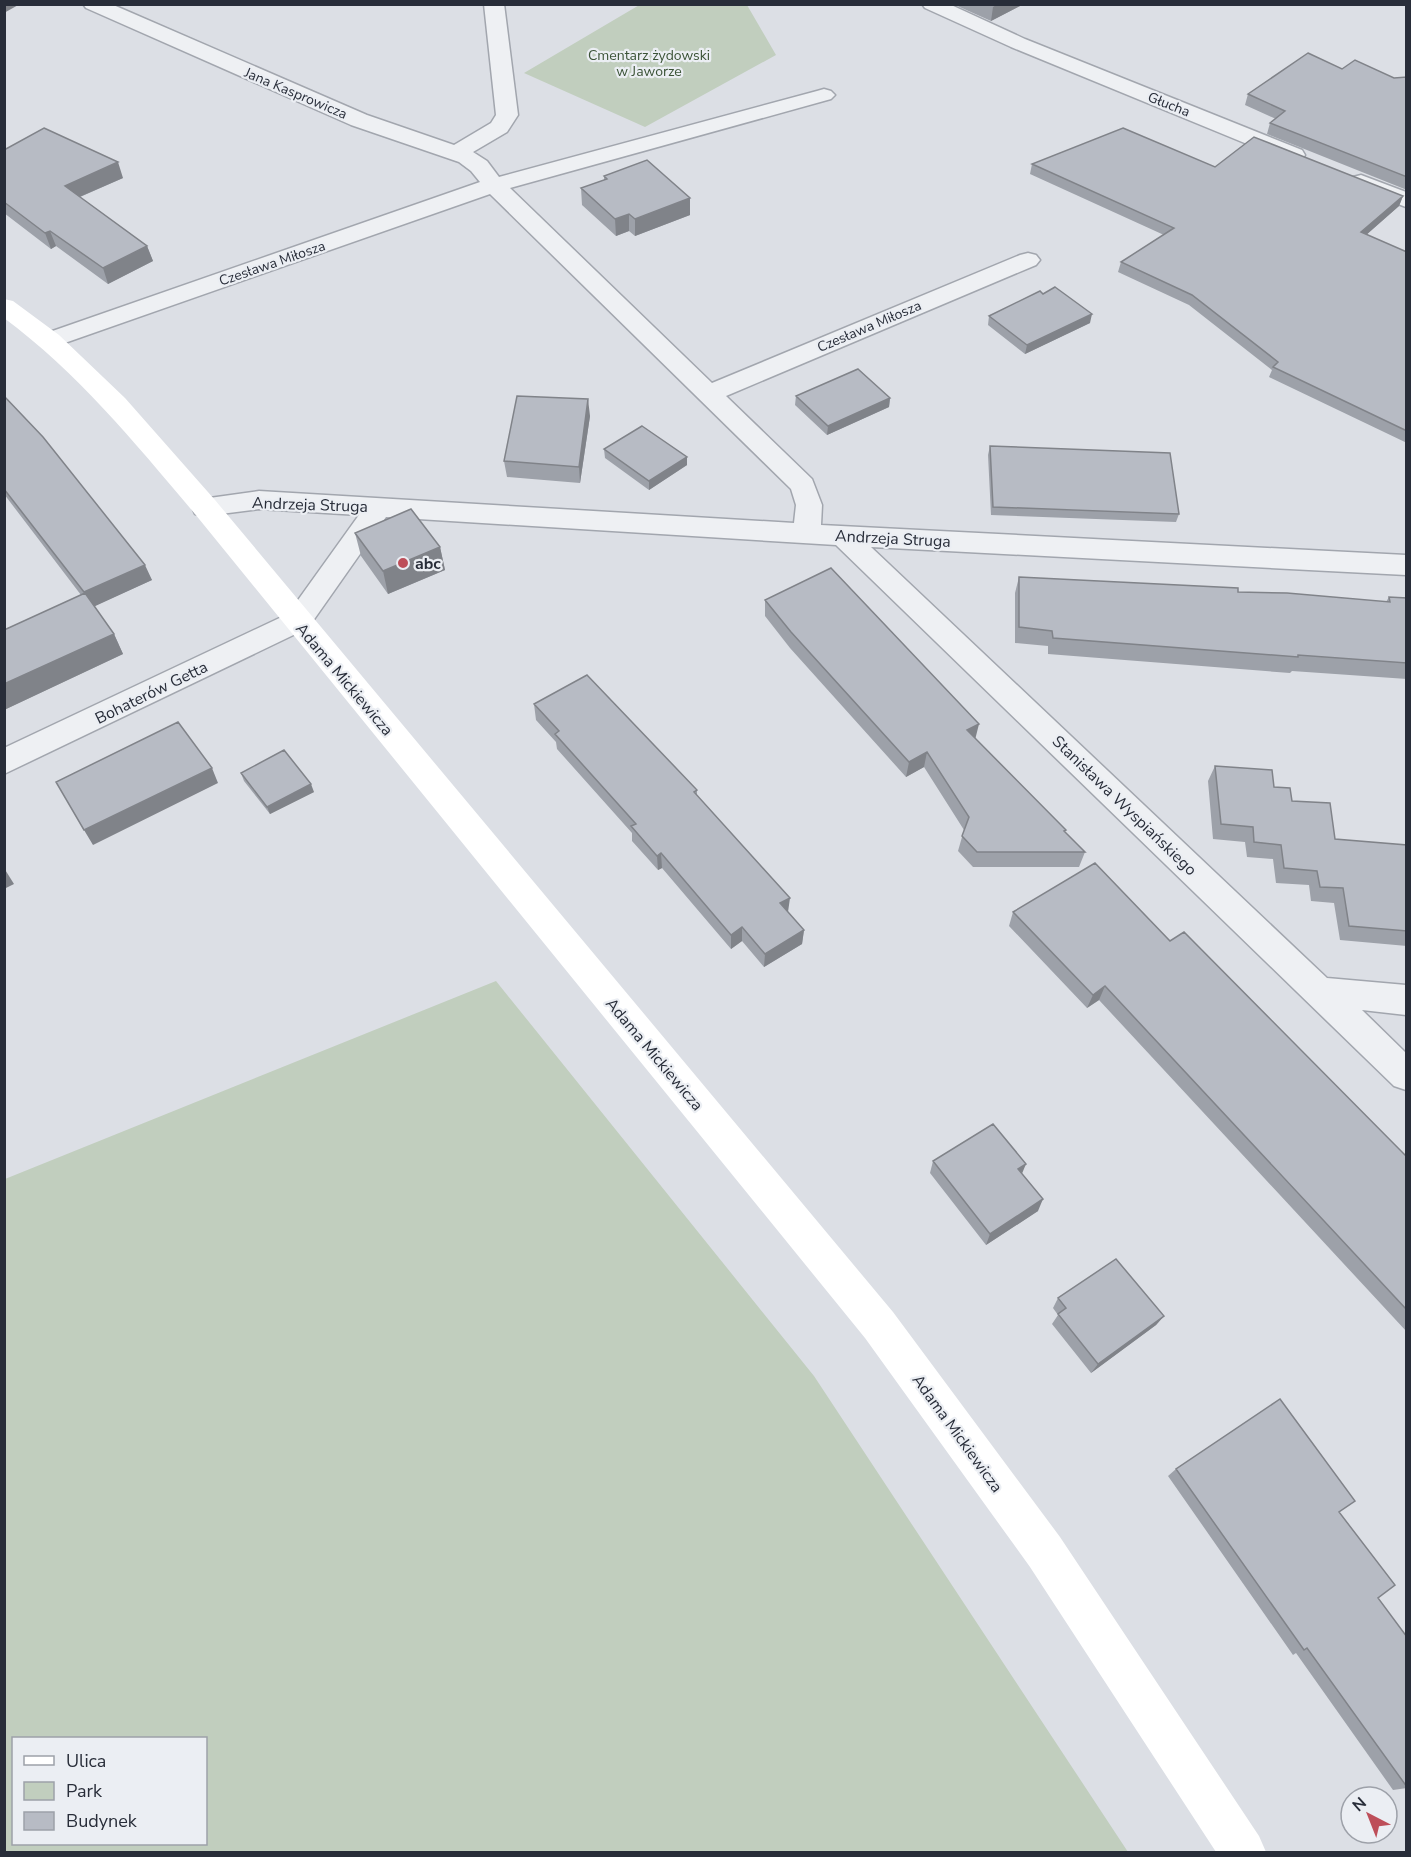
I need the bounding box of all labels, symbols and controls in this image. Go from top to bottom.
park label: Cmentarz żydowski w Jaworze [588,46,710,81]
street label: Jana Kasprowicza [241,63,350,124]
street label: Głucha [1145,87,1193,122]
street label: Czesława Miłosza [216,236,328,291]
street label: Czesława Miłosza [814,296,924,357]
street label: Andrzeja Struga [252,492,368,518]
street label: Andrzeja Struga [834,525,951,553]
place label: abc [415,553,441,575]
marker: abc [396,556,410,570]
street label: Adama Mickiewicza [290,619,398,741]
street label: Bohaterów Getta [91,656,211,730]
street label: Stanisława Wyspiańskiego [1047,731,1201,881]
street label: Adama Mickiewicza [600,994,708,1116]
street label: Adama Mickiewicza [907,1370,1008,1497]
legend [12,1737,207,1845]
text: Ulica [66,1749,106,1773]
text: Park [66,1779,103,1803]
north arrow [1339,1785,1399,1845]
text: N [1348,1792,1371,1817]
text: Budynek [66,1809,138,1833]

